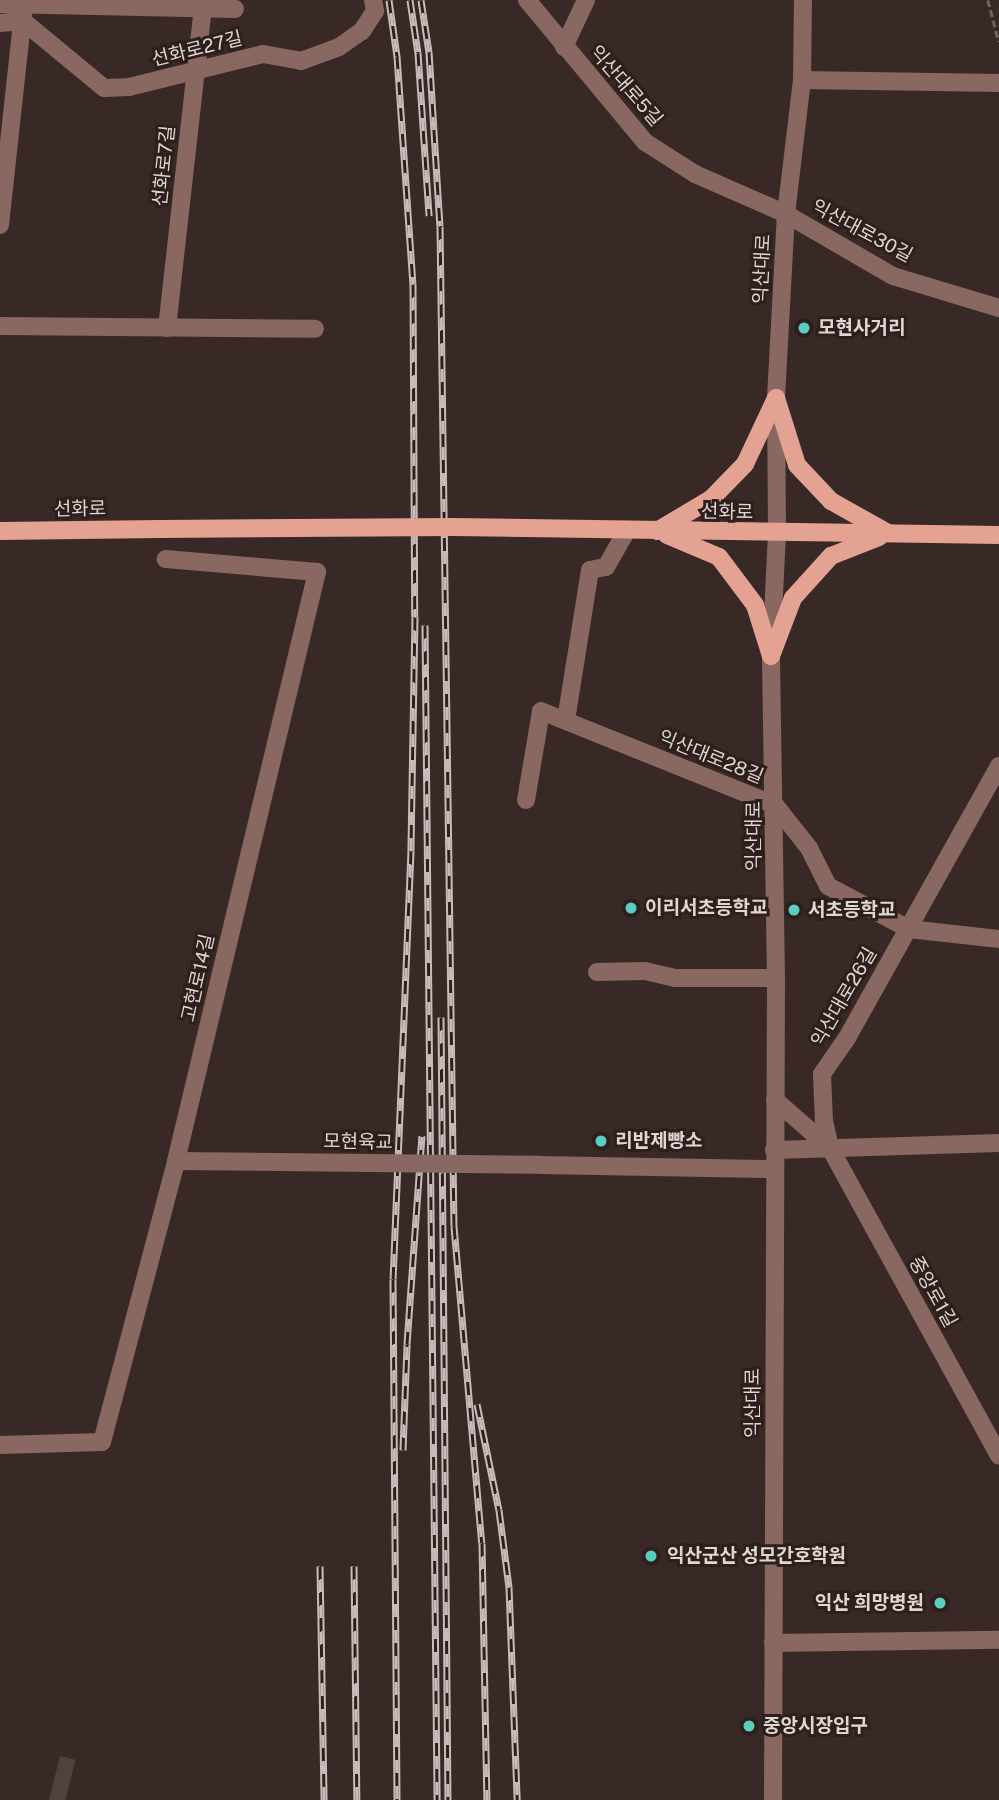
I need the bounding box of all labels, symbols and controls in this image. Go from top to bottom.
street label: 선화로27길 [149,27,245,71]
street label: 익산대로5길 [585,41,667,131]
street label: 선화로7길 [148,124,180,208]
street label: 익산대로30길 [808,195,916,267]
street label: 익산대로 [749,233,775,305]
place label: 모현사거리 [818,317,905,339]
marker: 모현사거리 [796,320,812,336]
street label: 선화로 [54,497,106,521]
street label: 선화로 [701,500,753,524]
street label: 익산대로28길 [655,726,767,788]
street label: 익산대로 [743,801,765,871]
place label: 이리서초등학교 [645,897,767,919]
place label: 서초등학교 [808,899,895,921]
marker: 이리서초등학교 [623,900,639,916]
marker: 서초등학교 [786,902,802,918]
street label: 고현로14길 [177,932,219,1024]
street label: 익산대로26길 [806,943,882,1051]
street label: 모현육교 [323,1130,393,1154]
place label: 리반제빵소 [615,1130,702,1152]
marker: 리반제빵소 [593,1133,609,1149]
street label: 중앙로1길 [904,1253,962,1331]
street label: 익산대로 [742,1368,764,1438]
place label: 익산군산 성모간호학원 [667,1545,846,1567]
marker: 익산군산 성모간호학원 [641,1546,661,1566]
place label: 익산 희망병원 [815,1592,924,1614]
marker: 익산 희망병원 [930,1593,950,1613]
place label: 중앙시장입구 [763,1715,868,1737]
marker: 중앙시장입구 [741,1718,757,1734]

